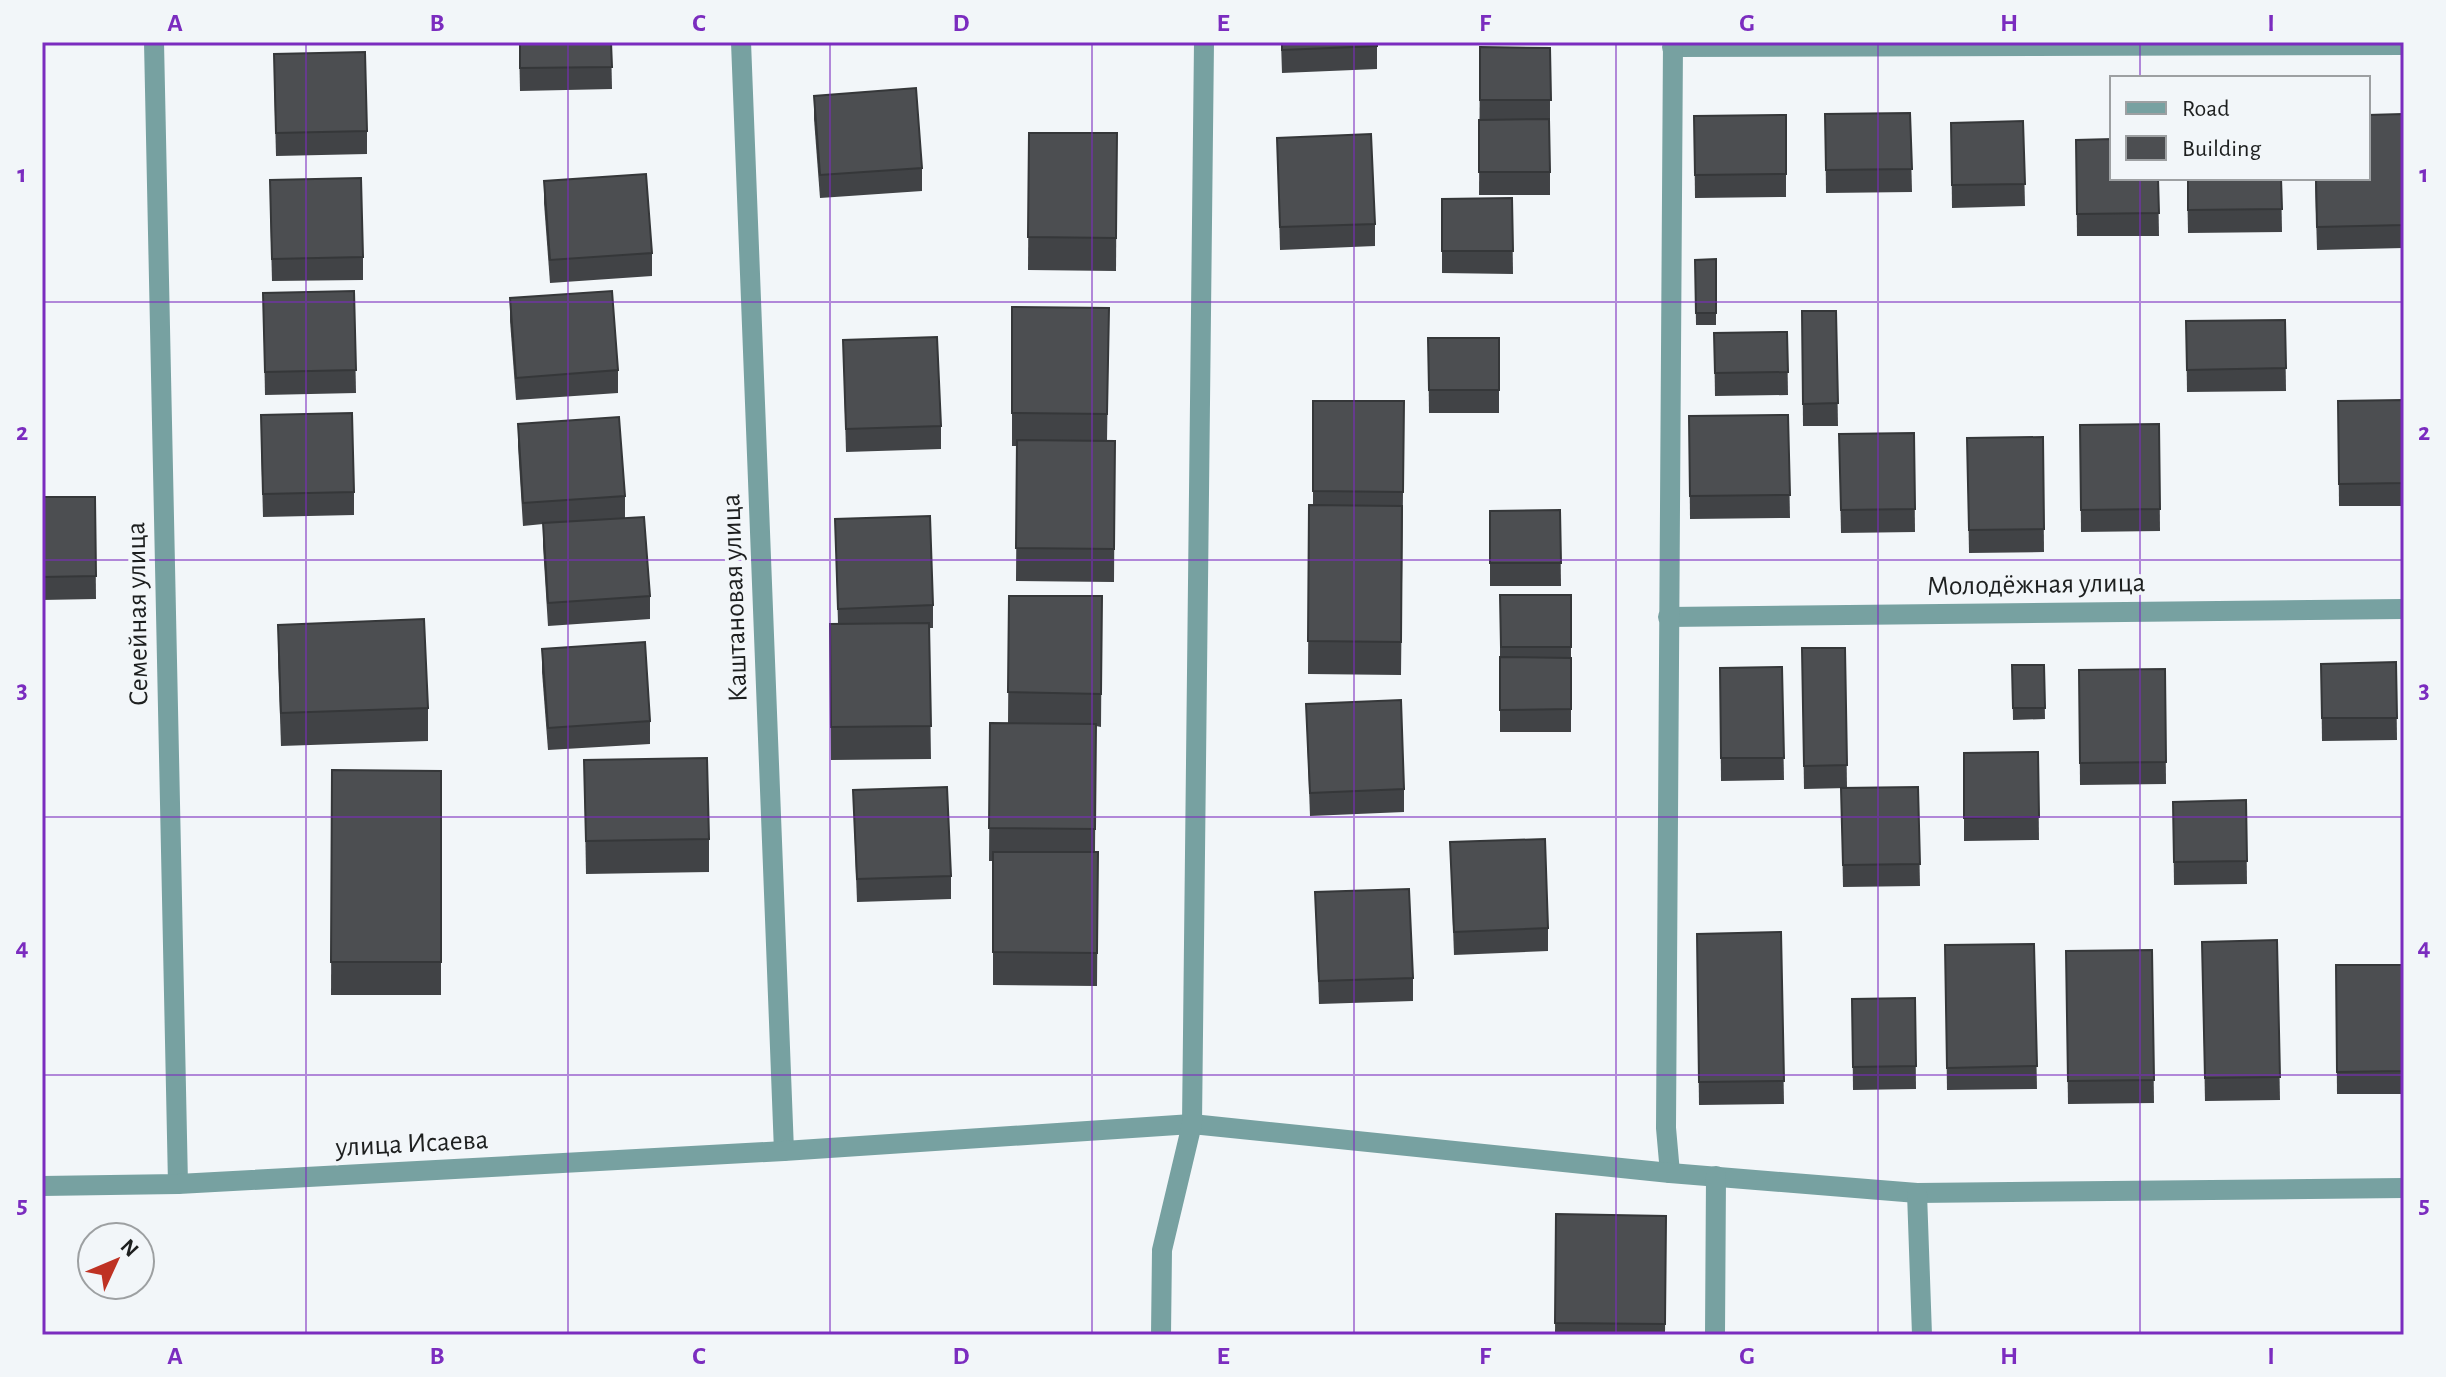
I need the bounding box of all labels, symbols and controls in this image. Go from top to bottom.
text: A [167,10,183,36]
text: B [429,10,445,36]
text: C [692,10,706,36]
text: D [952,10,970,36]
text: E [1216,10,1230,36]
text: F [1479,10,1492,36]
text: G [1739,10,1755,36]
text: H [2000,10,2018,36]
text: I [2267,10,2275,36]
legend [2110,76,2370,180]
text: Road [2182,97,2230,121]
text: Building [2182,137,2261,161]
text: 1 [17,161,27,187]
text: 1 [2419,161,2429,187]
text: 2 [16,419,28,445]
text: 2 [2418,419,2430,445]
street label: Каштановая улица [717,493,753,703]
street label: Семейная улица [122,521,154,706]
street label: Молодёжная улица [1926,569,2146,601]
text: 3 [16,677,28,703]
text: 3 [2418,677,2430,703]
text: 4 [15,934,29,960]
text: 4 [2417,934,2431,960]
street label: улица Исаева [334,1126,489,1162]
text: 5 [16,1192,28,1218]
text: 5 [2418,1192,2430,1218]
north arrow [76,1221,156,1301]
text: N [116,1235,143,1261]
text: A [167,1343,183,1369]
text: B [429,1343,445,1369]
text: C [692,1343,706,1369]
text: D [952,1343,970,1369]
text: E [1216,1343,1230,1369]
text: F [1479,1343,1492,1369]
text: G [1739,1343,1755,1369]
text: H [2000,1343,2018,1369]
text: I [2267,1343,2275,1369]

